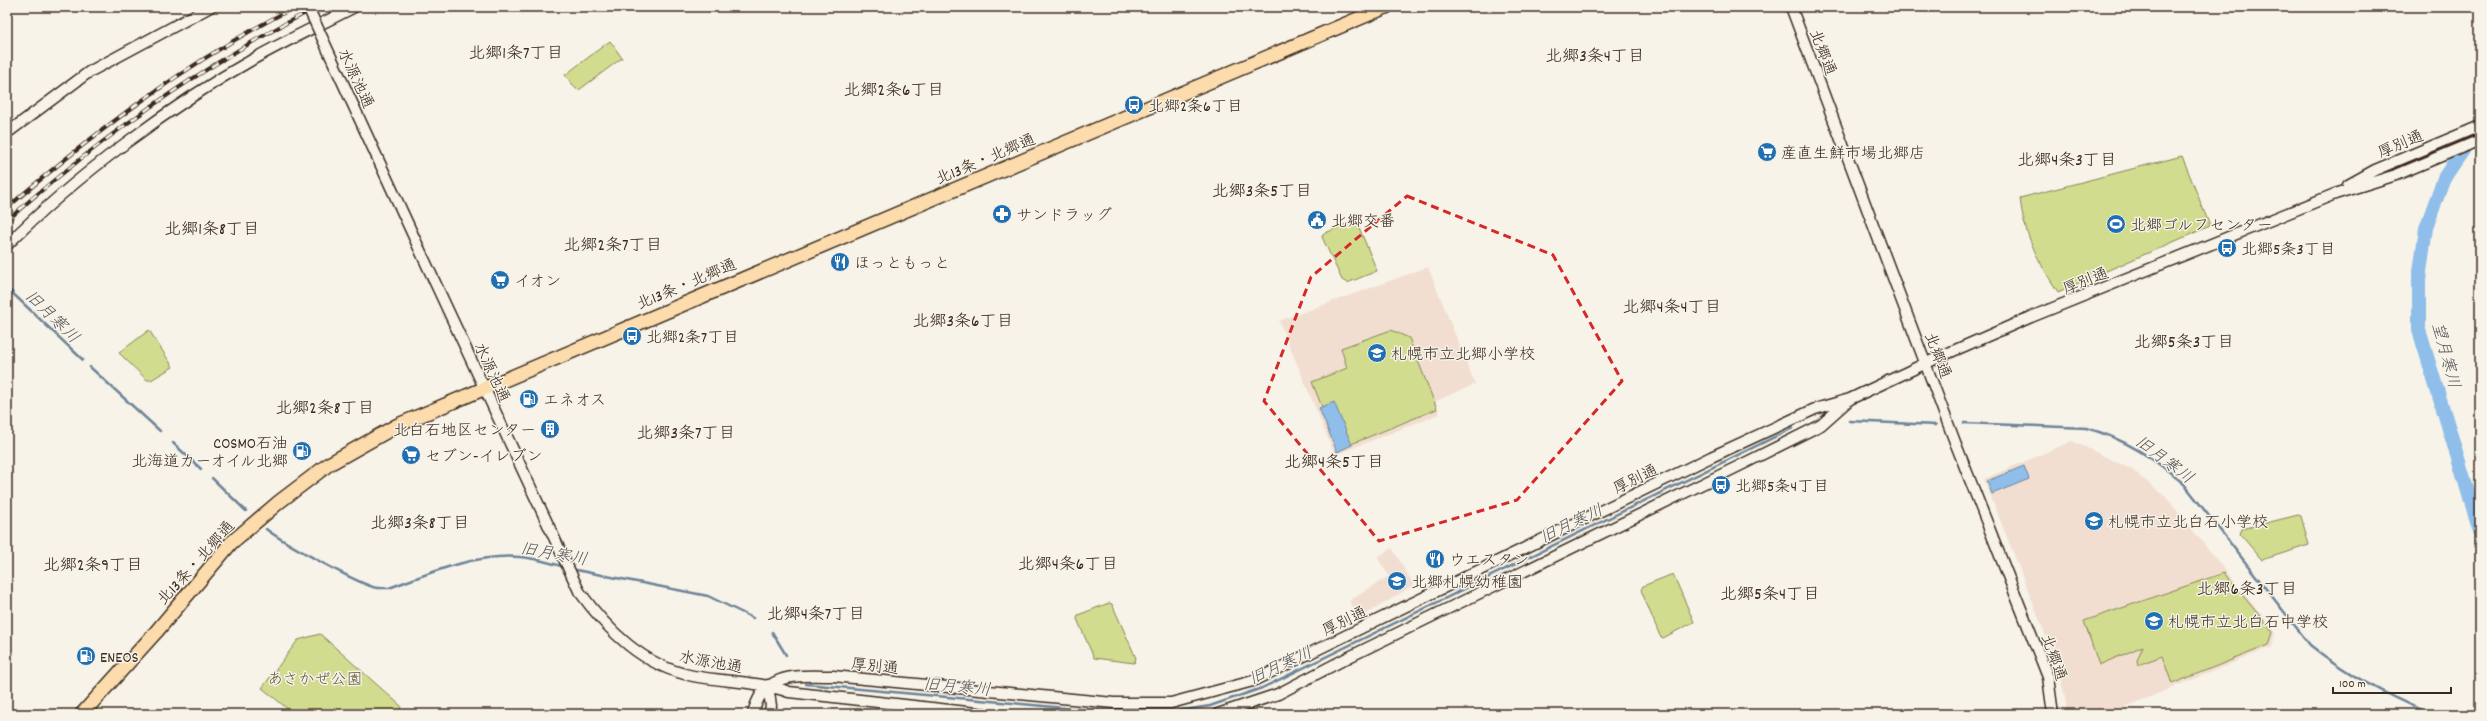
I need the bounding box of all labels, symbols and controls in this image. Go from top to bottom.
street label: 北郷通 [1802,26,1841,79]
district label: 北郷1条7丁目 [468,43,564,67]
street label: 水源池通 [331,45,379,113]
district label: 北郷3条4丁目 [1545,46,1645,70]
district label: 北郷2条6丁目 [844,80,944,104]
bus stop icon: 北郷2条6丁目 [1123,94,1145,116]
place label: 北郷2条6丁目 [1148,96,1243,119]
street label: 厚別通 [2374,125,2428,165]
street label: 北13条・北郷通 [932,129,1040,192]
supermarket icon: 産直生鮮市場北郷店 [1756,141,1778,163]
place label: 産直生鮮市場北郷店 [1781,143,1925,166]
district label: 北郷4条3丁目 [2017,150,2117,174]
district label: 北郷3条5丁目 [1212,181,1312,205]
pharmacy icon: サンドラッグ [991,203,1013,225]
place label: サンドラッグ [1016,205,1112,228]
public building icon: 北郷交番 [1306,209,1328,231]
place label: 北郷交番 [1331,211,1395,234]
sports icon: 北郷ゴルフセンター [2105,213,2127,235]
place label: 北郷ゴルフセンター [2130,215,2273,238]
district label: 北郷1条8丁目 [164,219,260,243]
district label: 北郷2条7丁目 [564,235,662,259]
bus stop icon: 北郷5条3丁目 [2216,237,2238,259]
place label: 北郷5条3丁目 [2241,239,2336,262]
restaurant icon: ほっともっと [829,251,851,273]
place label: ほっともっと [854,253,950,276]
street label: 北13条・北郷通 [633,254,741,317]
street label: 厚別通 [2059,263,2113,302]
supermarket icon: イオン [489,269,511,291]
place label: イオン [514,271,561,294]
water label: 旧月寒川 [18,286,84,350]
district label: 北郷4条4丁目 [1622,297,1722,321]
district label: 北郷3条6丁目 [913,311,1013,335]
water label: 望月寒川 [2424,320,2464,392]
bus stop icon: 北郷2条7丁目 [621,325,643,347]
place label: 北郷2条7丁目 [646,327,739,350]
street label: 北郷通 [1917,329,1956,382]
district label: 北郷5条3丁目 [2134,332,2234,356]
street label: 水源池通 [467,339,515,407]
school or university icon: 札幌市立北郷小学校 [1366,342,1388,364]
place label: 札幌市立北郷小学校 [1391,344,1535,367]
fuel station icon: エネオス [518,388,540,410]
place label: エネオス [543,390,606,413]
district label: 北郷2条8丁目 [275,398,375,422]
building icon: 北白石地区センター [539,418,561,440]
place label: 北白石地区センター [393,420,536,443]
district label: 北郷3条7丁目 [636,423,736,447]
water label: 旧月寒川 [2129,431,2198,491]
place label: COSMO石油 北海道カーオイル北郷 [131,433,288,474]
fuel station icon: COSMO石油 北海道カーオイル北郷 [291,440,313,462]
supermarket icon: セブン-イレブン [400,444,422,466]
place label: セブン-イレブン [425,446,542,469]
district label: 北郷4条5丁目 [1284,452,1384,476]
street label: 厚別通 [1609,459,1663,501]
bus stop icon: 北郷5条4丁目 [1710,474,1732,496]
place label: 北郷5条4丁目 [1735,476,1829,499]
water label: 旧月寒川 [1536,500,1608,551]
school or university icon: 札幌市立北白石小学校 [2083,510,2105,532]
place label: 札幌市立北白石小学校 [2108,512,2268,535]
district label: 北郷3条8丁目 [370,513,470,537]
street label: 北13条・北郷通 [153,516,241,611]
water label: 旧月寒川 [518,538,589,574]
restaurant icon: ウエスタン [1424,548,1446,570]
place label: ウエスタン [1449,550,1529,573]
district label: 北郷4条6丁目 [1018,554,1118,578]
district label: 北郷2条9丁目 [43,555,143,579]
school or university icon: 北郷札幌幼稚園 [1386,570,1408,592]
place label: 北郷札幌幼稚園 [1411,572,1523,595]
district label: 北郷6条3丁目 [2197,579,2297,603]
district label: 北郷5条4丁目 [1720,584,1820,608]
street label: 厚別通 [1318,601,1372,643]
district label: 北郷4条7丁目 [767,604,865,628]
school or university icon: 札幌市立北白石中学校 [2143,610,2165,632]
place label: 札幌市立北白石中学校 [2168,612,2328,635]
street label: 北郷通 [2034,631,2071,684]
water label: 旧月寒川 [1245,642,1317,693]
fuel station icon: ENEOS [75,645,97,667]
place label: ENEOS [100,647,139,670]
street label: 水源池通 [677,647,744,680]
street label: 厚別通 [850,654,900,681]
park label: あさかぜ公園 [267,669,363,692]
scale bar [2333,669,2451,695]
water label: 旧月寒川 [922,674,992,704]
text: 100 m [2339,676,2366,693]

